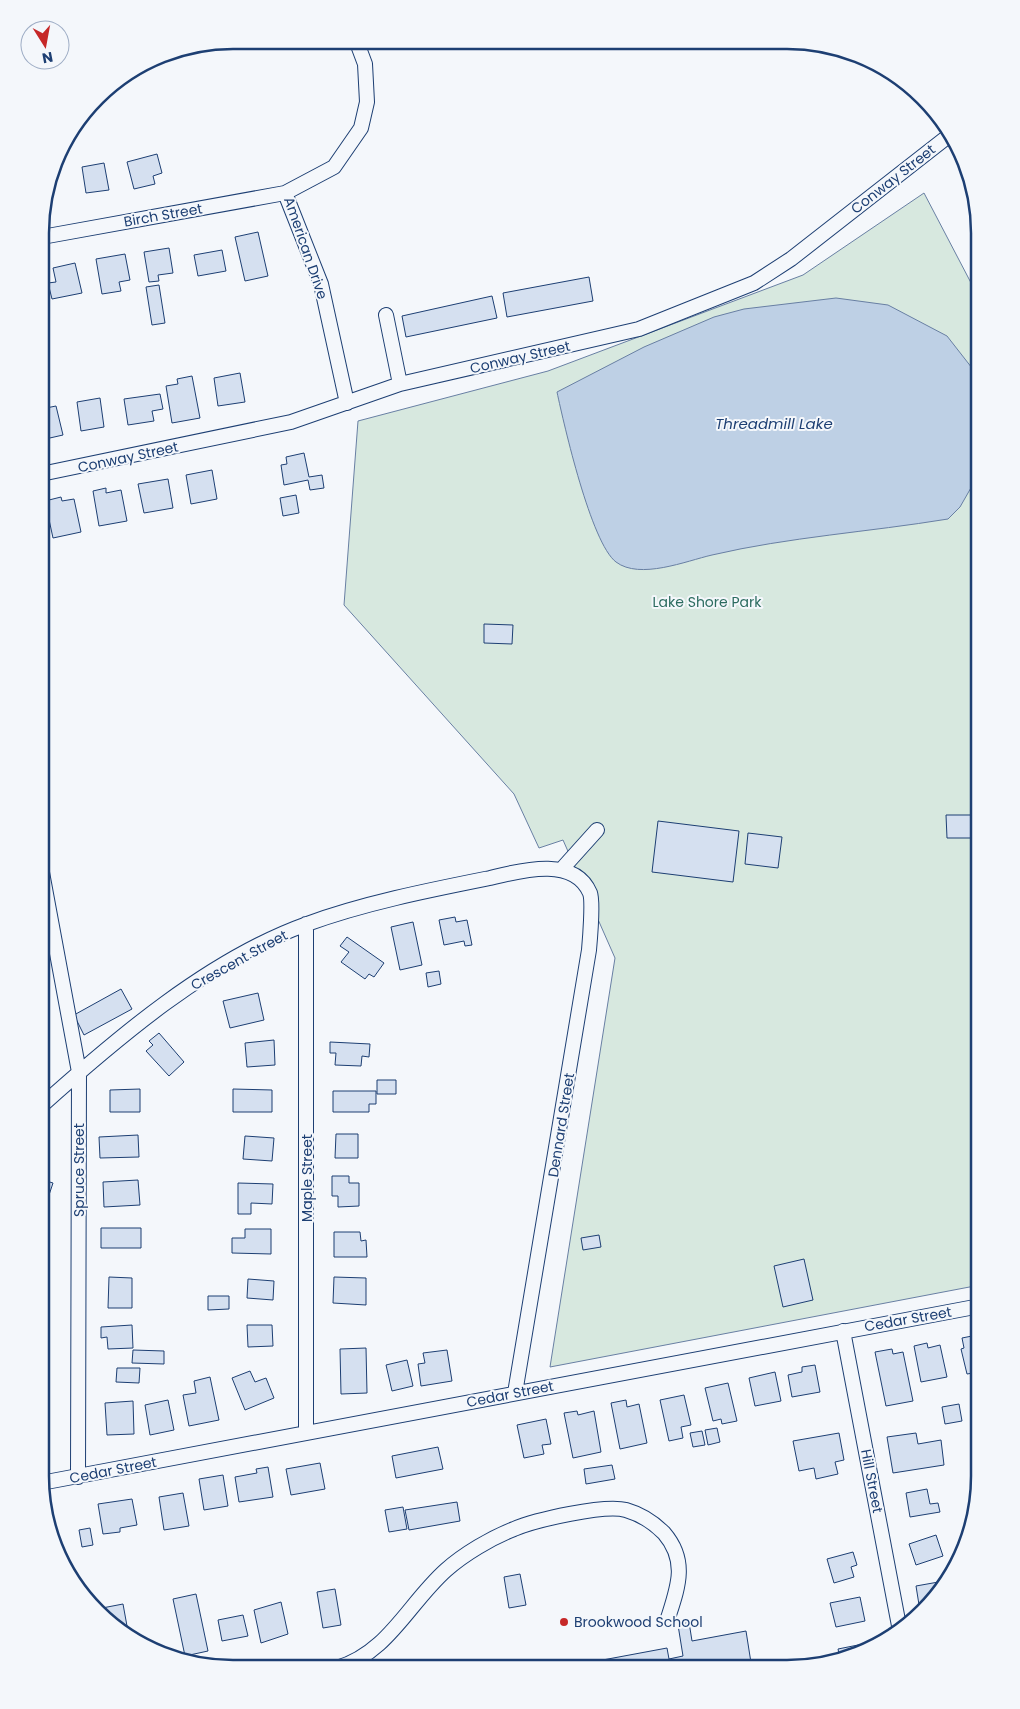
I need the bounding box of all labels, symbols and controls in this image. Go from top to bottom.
north arrow [20,20,70,70]
text: N [40,47,55,69]
street label: Conway Street [847,140,939,218]
street label: American Drive [279,194,333,302]
street label: Birch Street [122,198,204,232]
street label: Conway Street [468,336,572,378]
water label: Threadmill Lake [715,413,833,434]
street label: Conway Street [76,437,180,477]
park label: Lake Shore Park [653,592,762,612]
street label: Crescent Street [187,925,291,995]
street label: Dennard Street [543,1071,579,1179]
street label: Spruce Street [69,1123,89,1217]
street label: Maple Street [297,1134,317,1222]
street label: Cedar Street [863,1301,953,1337]
street label: Cedar Street [465,1376,555,1412]
street label: Hill Street [856,1447,888,1515]
street label: Cedar Street [68,1452,158,1488]
place label: Brookwood School [574,1612,703,1632]
marker: Brookwood School [558,1616,570,1628]

